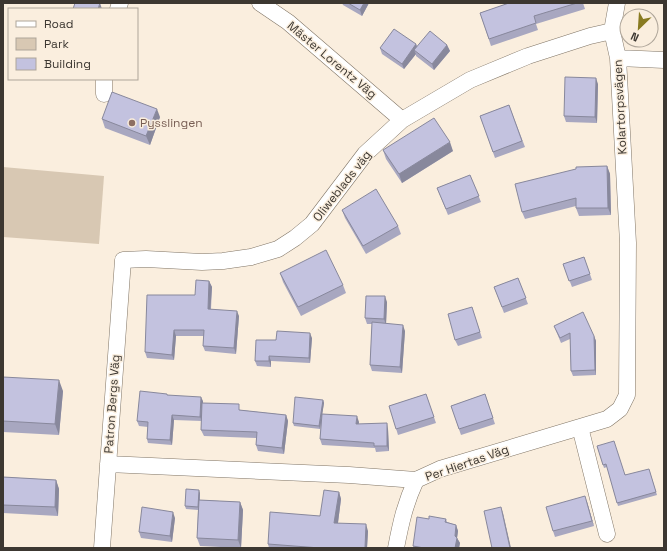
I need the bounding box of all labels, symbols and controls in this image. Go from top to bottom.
legend [8,8,138,80]
north arrow [619,8,659,48]
text: Road [44,16,73,32]
street label: Mäster Lorentz Väg [284,18,380,102]
text: N [628,29,641,45]
text: Park [44,36,69,52]
text: Building [44,56,91,72]
street label: Kolartorpsvägen [610,59,630,155]
place label: Pysslingen [140,115,203,131]
marker: Pysslingen [127,118,137,128]
street label: Oliweblads väg [309,147,375,225]
street label: Patron Bergs Väg [101,354,123,454]
street label: Per Hiertas Väg [423,441,511,485]

